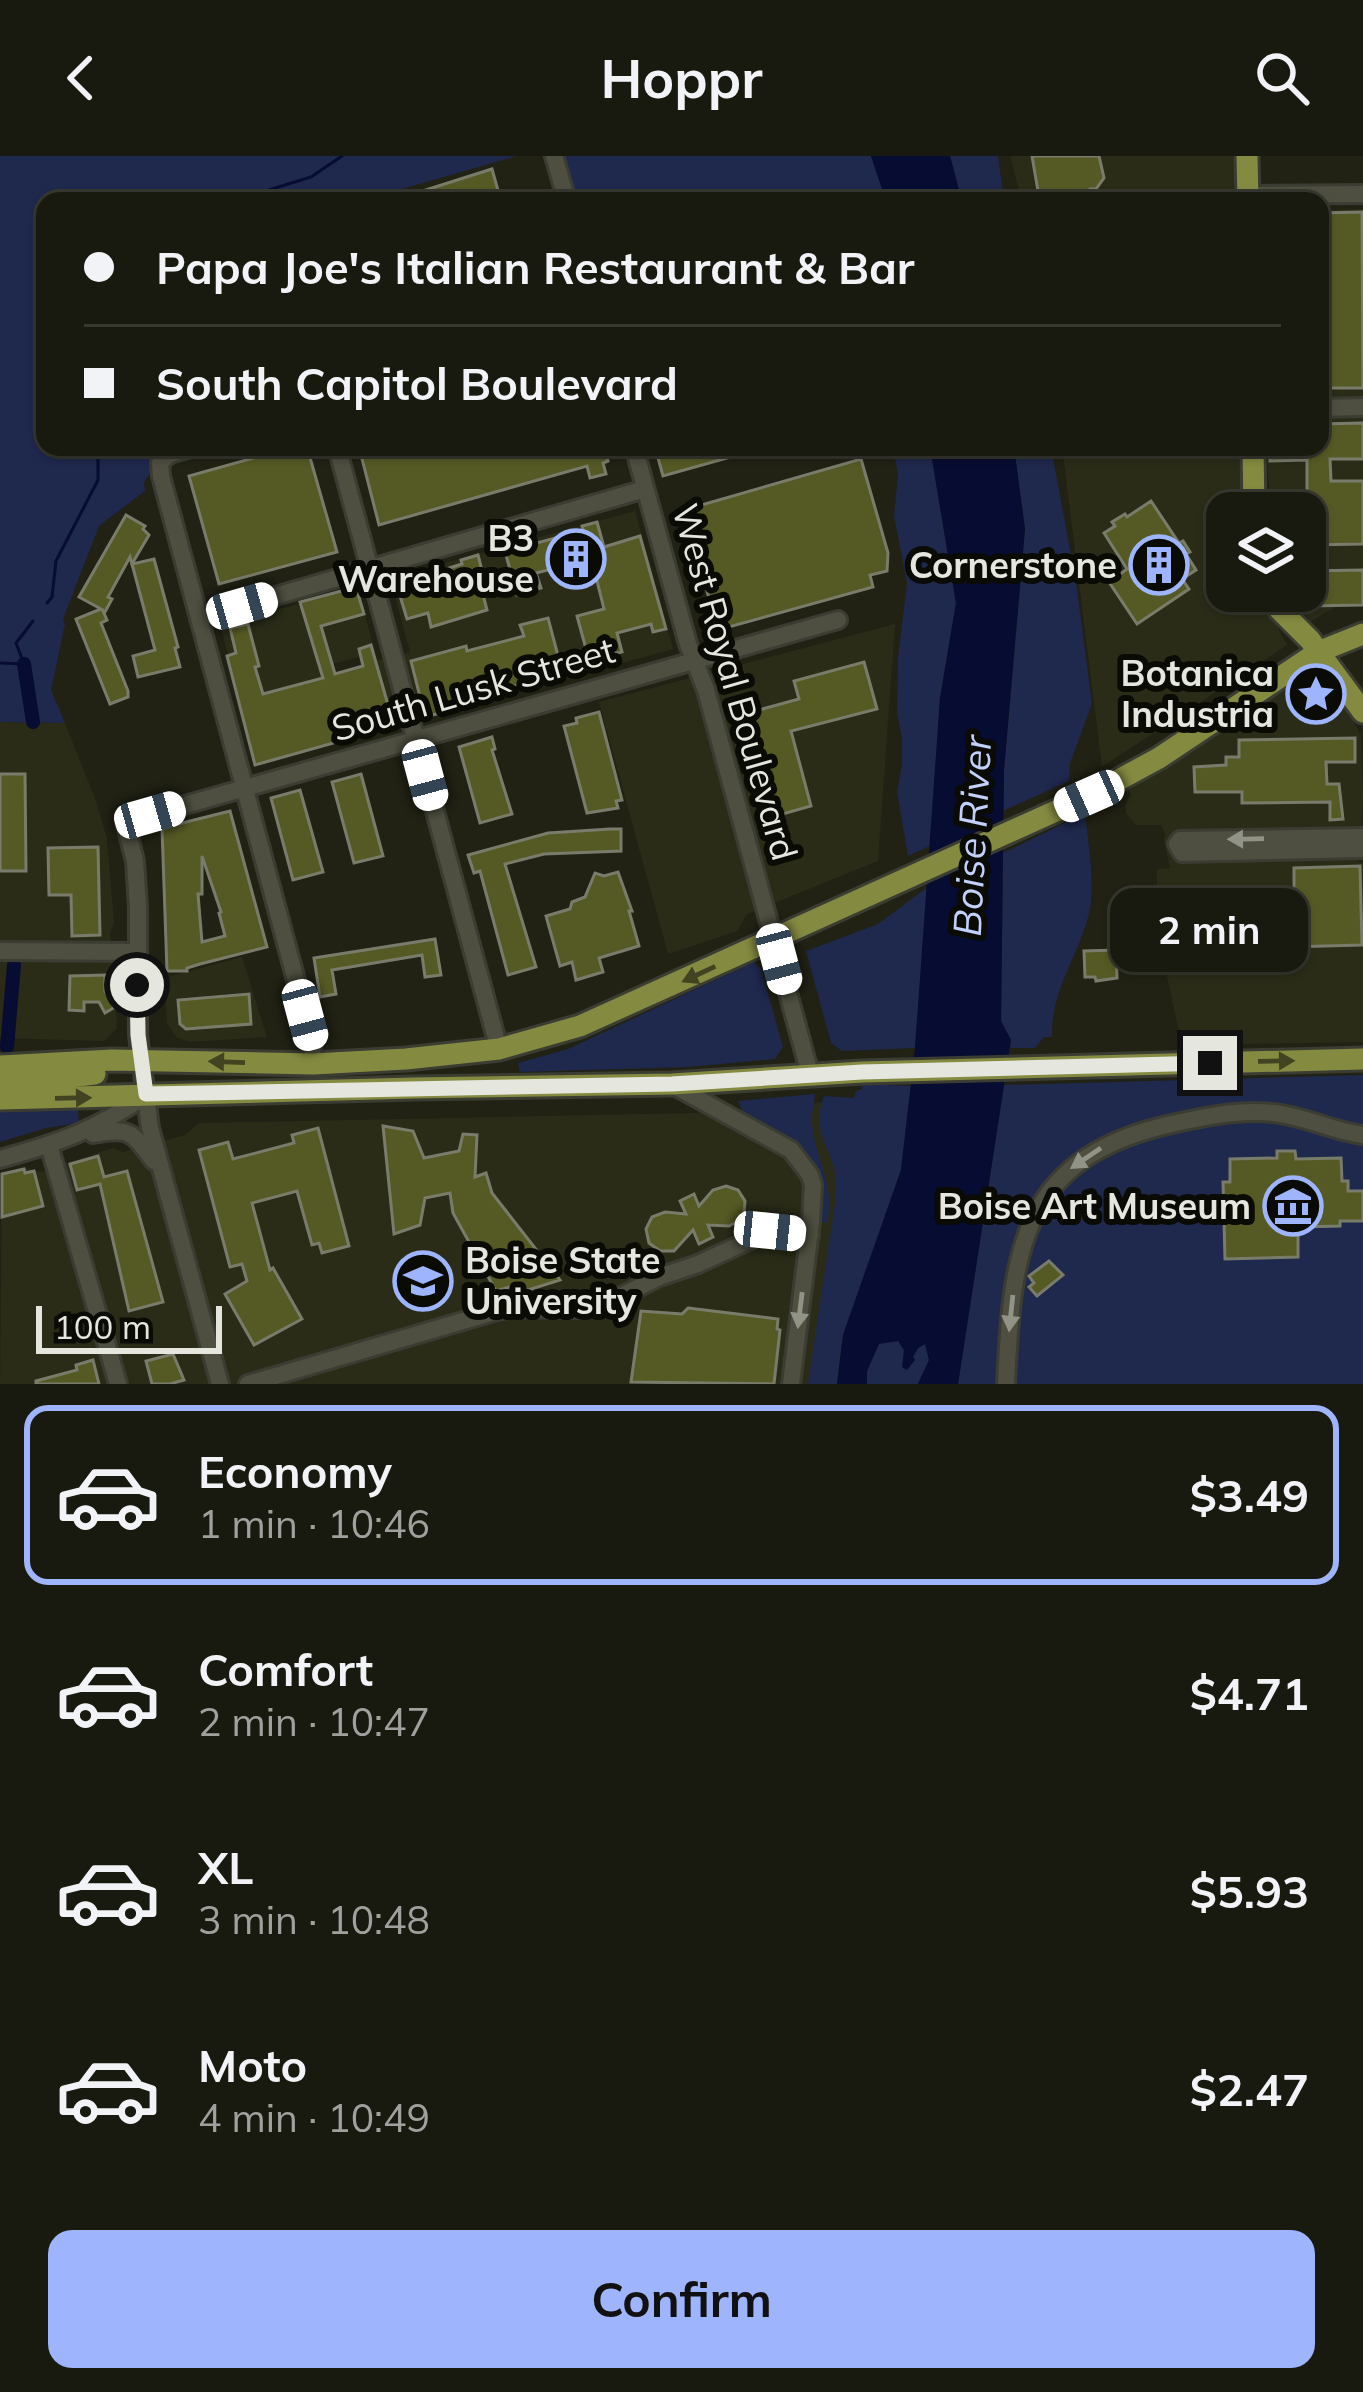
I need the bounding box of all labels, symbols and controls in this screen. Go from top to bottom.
text: Hoppr [601,44,762,112]
icon: back [48,45,114,111]
icon: search [1249,45,1315,111]
text: Papa Joe's Italian Restaurant & Bar [156,239,915,295]
text: South Capitol Boulevard [156,355,678,411]
map controls [1206,492,1326,612]
button: layers [1206,492,1326,612]
street label: West Royal Boulevard [663,498,808,865]
place label: B3 Warehouse [338,515,534,601]
building icon: B3 Warehouse [545,528,607,590]
building icon: Cornerstone [1128,534,1190,596]
place label: Cornerstone [909,542,1117,587]
car [202,579,282,633]
street label: South Lusk Street [326,627,620,750]
place label: Botanica Industria [1121,650,1274,736]
place icon: Botanica Industria [1285,663,1347,725]
water label: Boise River [942,733,1001,938]
car [398,736,452,814]
car [1049,765,1129,827]
car [110,788,190,842]
one-way arrow [1226,829,1264,848]
callout: 2 min [1111,889,1309,973]
text: 2 min [1158,905,1260,954]
car [752,920,806,998]
route start [110,958,164,1012]
one-way arrow [681,965,716,985]
car [278,976,332,1054]
route end [1183,1036,1237,1090]
one-way arrow [207,1052,245,1071]
one-way arrow [1258,1052,1296,1071]
one-way arrow [55,1088,93,1108]
one-way arrow [1070,1145,1102,1168]
museum icon: Boise Art Museum [1262,1175,1324,1237]
place label: Boise Art Museum [938,1183,1251,1228]
car [732,1209,808,1253]
place label: Boise State University [465,1237,660,1323]
school or university icon: Boise State University [392,1250,454,1312]
one-way arrow [790,1291,809,1329]
one-way arrow [1001,1295,1020,1332]
scale bar [36,1300,222,1353]
text: 100 m [54,1306,151,1347]
icon: car [54,1441,162,1549]
text: Economy [198,1443,392,1499]
text: $3.49 [1190,1467,1309,1523]
text: 1 min · 10:46 [198,1499,430,1548]
icon: car [54,1639,162,1747]
text: Comfort [198,1641,373,1697]
text: $4.71 [1190,1665,1309,1721]
text: 2 min · 10:47 [198,1697,430,1746]
icon: car [54,1837,162,1945]
text: XL [198,1839,253,1895]
text: $5.93 [1190,1863,1309,1919]
text: 3 min · 10:48 [198,1895,430,1944]
icon: car [54,2035,162,2143]
text: Moto [198,2037,307,2093]
text: $2.47 [1190,2061,1309,2117]
text: 4 min · 10:49 [198,2093,430,2142]
button: Confirm [48,2230,1315,2368]

